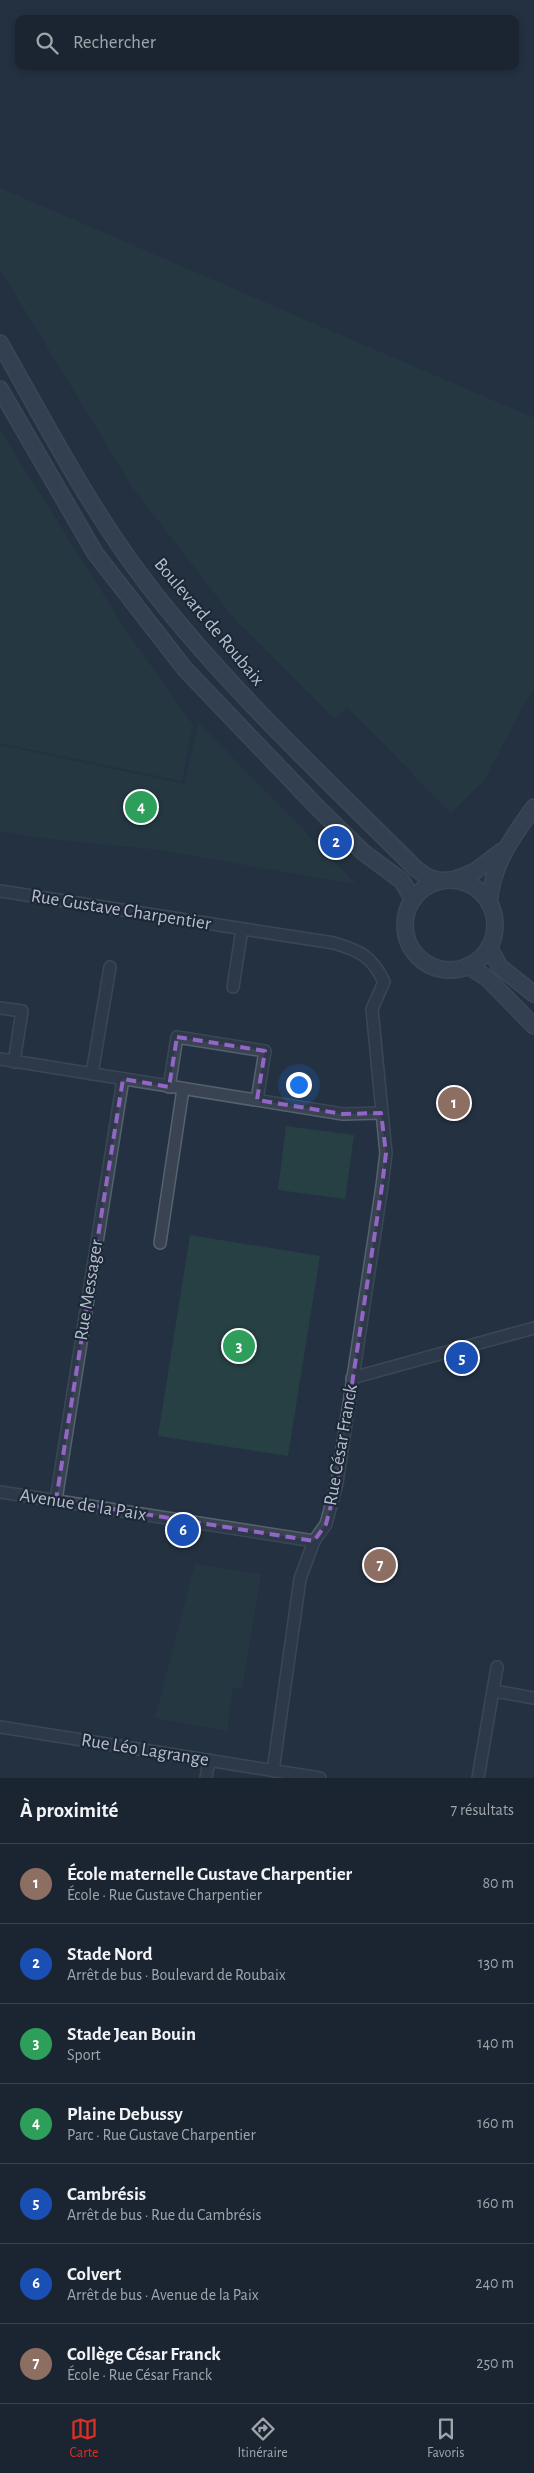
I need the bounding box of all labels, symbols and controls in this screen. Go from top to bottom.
search box [15,15,519,70]
icon: search [33,29,61,57]
text: Rechercher [73,33,156,52]
street label: Boulevard de Roubaix [150,555,268,689]
pin: 4 [125,788,157,826]
pin: 2 [320,823,352,861]
street label: Rue Gustave Charpentier [30,886,212,934]
your location [286,1072,312,1098]
pin: 1 [438,1084,470,1122]
street label: Rue Messager [72,1238,106,1342]
pin: 3 [223,1327,255,1365]
pin: 5 [446,1339,478,1377]
street label: Rue César Franck [321,1383,361,1507]
street label: Avenue de la Paix [18,1486,148,1524]
pin: 6 [167,1511,199,1549]
pin: 7 [364,1546,396,1584]
street label: Rue Léo Lagrange [80,1731,210,1769]
text: À proximité [20,1800,118,1821]
text: 7 résultats [451,1802,514,1818]
text: École maternelle Gustave Charpentier [67,1865,352,1884]
text: 1 [33,1875,39,1891]
text: 80 m [483,1875,514,1891]
text: École · Rue Gustave Charpentier [67,1887,262,1903]
text: Stade Nord [67,1945,153,1964]
text: 2 [32,1955,40,1971]
text: 130 m [478,1955,514,1971]
text: Arrêt de bus · Boulevard de Roubaix [67,1967,286,1983]
text: Stade Jean Bouin [67,2025,196,2044]
text: 3 [33,2035,39,2051]
text: 140 m [477,2035,514,2051]
text: Sport [67,2047,101,2063]
text: Plaine Debussy [67,2105,183,2124]
text: 4 [32,2115,40,2131]
text: 160 m [477,2115,514,2131]
text: Parc · Rue Gustave Charpentier [67,2127,256,2143]
text: Cambrésis [67,2185,146,2204]
text: 5 [33,2195,39,2211]
text: 160 m [477,2195,514,2211]
text: Arrêt de bus · Rue du Cambrésis [67,2207,262,2223]
text: Colvert [67,2265,121,2284]
text: 6 [32,2275,40,2291]
text: 240 m [475,2275,514,2291]
text: Arrêt de bus · Avenue de la Paix [67,2287,259,2303]
text: Collège César Franck [67,2345,221,2364]
text: 7 [33,2355,39,2371]
text: 250 m [476,2355,514,2371]
text: École · Rue César Franck [67,2367,212,2383]
tab: Carte [70,2415,98,2462]
tab: Itinéraire [237,2415,288,2462]
tab: Favoris [427,2415,464,2462]

